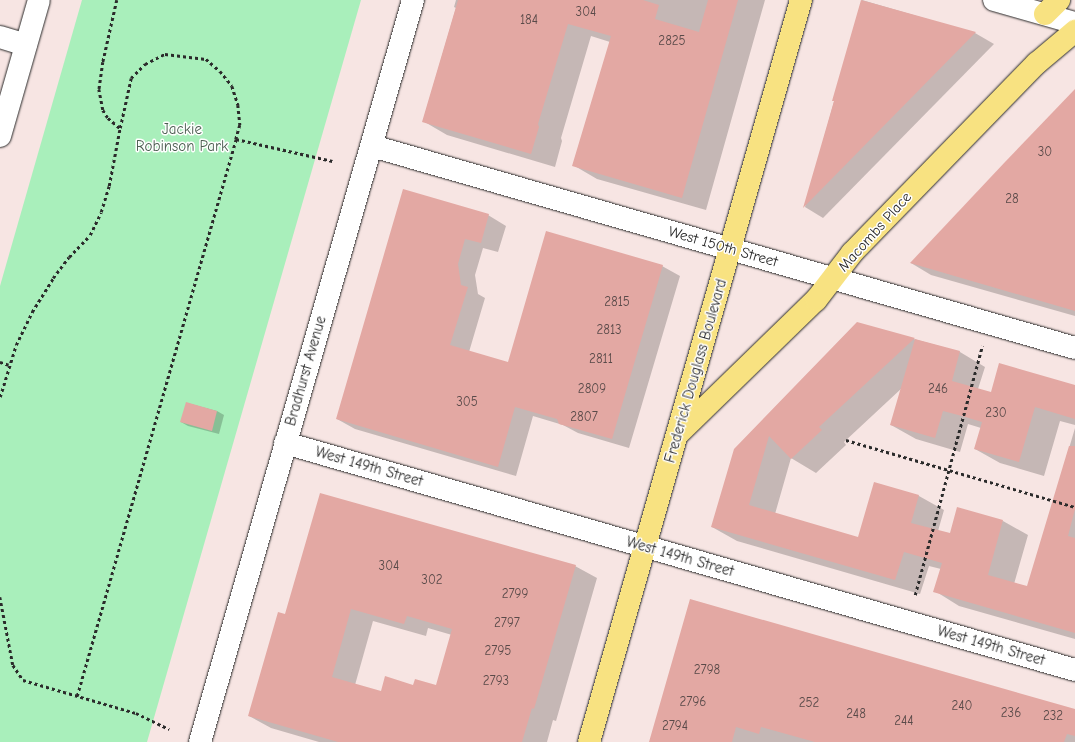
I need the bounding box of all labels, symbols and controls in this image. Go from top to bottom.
house number: 304 [576,4,596,20]
house number: 184 [520,12,538,28]
house number: 2825 [658,33,686,49]
park label: Jackie Robinson Park [136,120,228,155]
house number: 30 [1038,144,1052,160]
street label: Macombs Place [834,188,916,276]
house number: 28 [1005,191,1019,207]
street label: West 150th Street [666,223,780,271]
street label: Frederick Douglass Boulevard [661,277,731,465]
house number: 2815 [604,294,630,310]
street label: Bradhurst Avenue [282,314,330,428]
house number: 2813 [596,322,622,338]
house number: 2811 [589,351,613,367]
house number: 2809 [578,381,606,397]
house number: 246 [928,381,948,397]
house number: 305 [456,394,478,410]
house number: 230 [985,405,1007,421]
house number: 2807 [570,409,598,425]
street label: West 149th Street [313,443,425,491]
street label: West 149th Street [624,533,736,581]
house number: 304 [379,558,399,574]
house number: 302 [421,572,443,588]
house number: 2799 [502,586,528,602]
house number: 2797 [494,615,520,631]
street label: West 149th Street [935,622,1047,670]
house number: 2795 [485,643,511,659]
house number: 2798 [694,662,720,678]
house number: 2793 [483,673,509,689]
house number: 2796 [680,694,706,710]
house number: 252 [799,695,819,711]
house number: 240 [952,698,972,714]
house number: 236 [1001,705,1021,721]
house number: 248 [846,706,866,722]
house number: 232 [1043,708,1063,724]
house number: 244 [894,713,914,729]
house number: 2794 [662,718,688,734]

